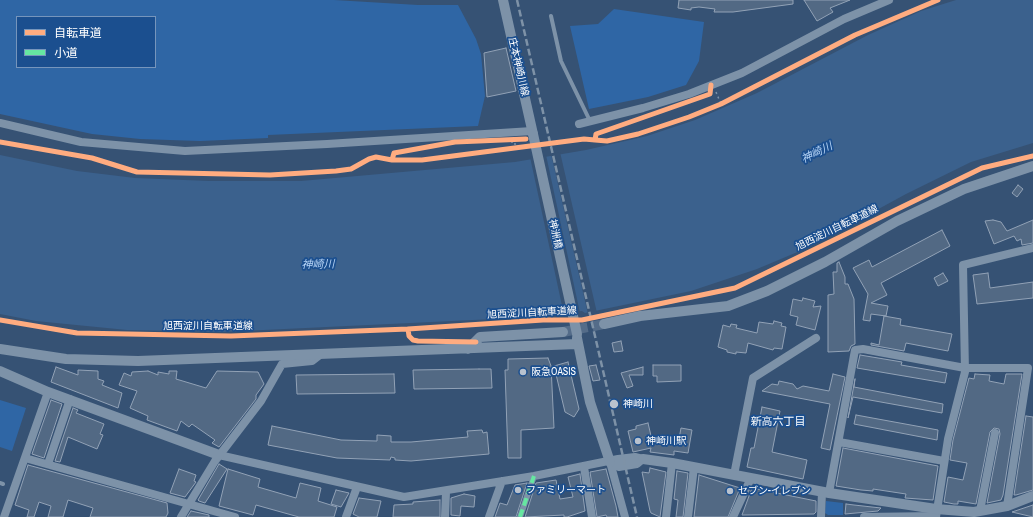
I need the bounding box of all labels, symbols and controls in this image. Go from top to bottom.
legend [16,16,156,68]
text: 自転車道 [54,25,102,41]
street label: 庄本神崎川線 [505,36,531,98]
text: 小道 [54,45,78,61]
water label: 神崎川 [799,140,835,166]
street label: 旭西淀川自転車道線 [794,203,880,253]
street label: 神洲橋 [546,218,564,250]
water label: 神崎川 [301,258,335,272]
street label: 旭西淀川自転車道線 [487,305,577,321]
street label: 旭西淀川自転車道線 [163,320,253,332]
place label: 阪急OASIS [531,366,576,378]
marker: 阪急OASIS [518,367,528,377]
marker: 神崎川 [608,398,620,410]
place label: 神崎川 [623,398,653,410]
district label: 新高六丁目 [751,415,805,429]
place label: 神崎川駅 [646,435,686,447]
marker: 神崎川駅 [633,436,643,446]
place label: ファミリーマート [526,484,606,496]
marker: ファミリーマート [513,485,523,495]
place label: セブン-イレブン [738,485,811,497]
marker: セブン-イレブン [725,486,735,496]

